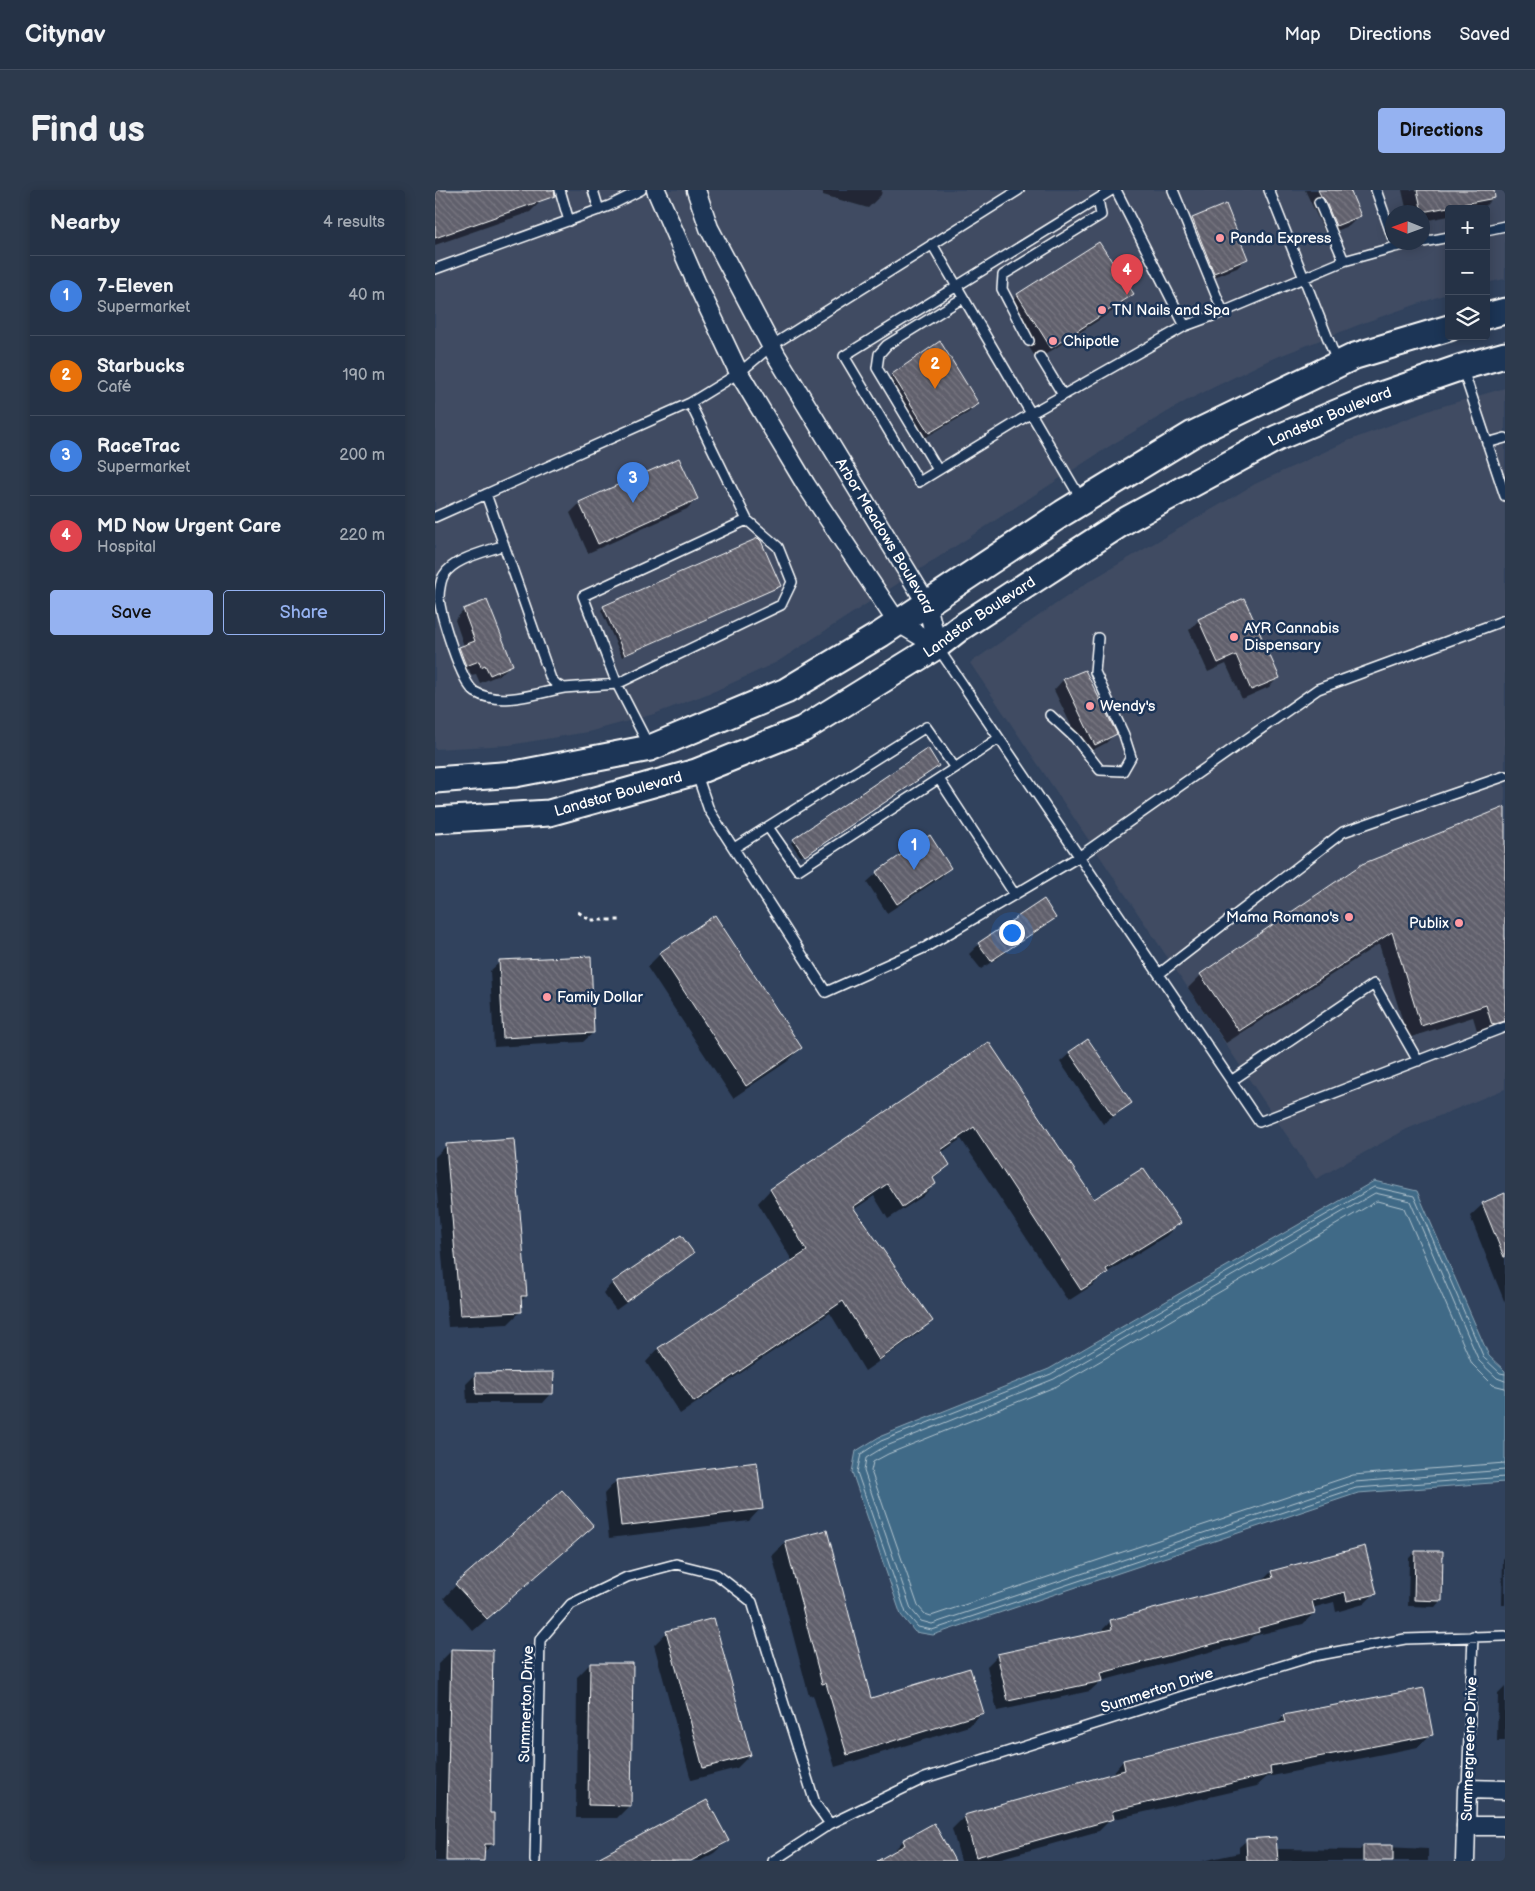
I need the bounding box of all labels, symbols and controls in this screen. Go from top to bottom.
text: Citynav [25,20,106,49]
text: Map [1285,24,1321,45]
text: Directions [1349,24,1431,45]
text: Saved [1459,24,1510,45]
button: Directions [1378,108,1505,153]
text: Find us [30,109,145,152]
north arrow [1385,205,1430,250]
map controls [1445,205,1490,340]
button: + [1445,205,1490,250]
text: Nearby [50,210,120,235]
text: 4 results [323,213,385,232]
place label: Panda Express [1230,229,1332,248]
marker: Panda Express [1214,232,1226,244]
button: − [1445,250,1490,295]
pin: 4 [1111,254,1143,295]
text: 7-Eleven [97,275,174,298]
text: 1 [63,286,69,305]
text: 40 m [348,286,385,305]
button: layers [1445,295,1490,340]
text: Supermarket [97,298,190,317]
place label: TN Nails and Spa [1112,301,1230,320]
marker: TN Nails and Spa [1096,304,1108,316]
place label: Chipotle [1063,332,1119,351]
marker: Chipotle [1047,335,1059,347]
pin: 2 [919,348,951,389]
text: Starbucks [97,355,185,378]
text: 2 [61,366,71,385]
text: 190 m [343,366,385,385]
text: Café [97,378,131,397]
street label: Landstar Boulevard [1265,383,1394,451]
text: RaceTrac [97,435,180,458]
text: 3 [61,446,71,465]
text: 200 m [339,446,385,465]
street label: Arbor Meadows Boulevard [831,455,938,615]
text: Supermarket [97,458,190,477]
pin: 3 [617,462,649,503]
text: MD Now Urgent Care [97,515,281,538]
text: 4 [61,526,71,545]
text: 220 m [339,526,385,545]
text: Hospital [97,538,156,557]
street label: Landstar Boulevard [920,573,1039,662]
button: Save [50,590,213,635]
button: Share [223,590,385,635]
place label: AYR Cannabis Dispensary [1244,619,1340,655]
marker: AYR Cannabis Dispensary [1228,631,1240,643]
place label: Wendy's [1100,697,1156,716]
marker: Wendy's [1084,700,1096,712]
street label: Landstar Boulevard [552,767,684,821]
pin: 1 [898,829,930,870]
place label: Mama Romano's [1226,908,1340,927]
marker: Mama Romano's [1343,911,1355,923]
place label: Publix [1409,914,1449,933]
marker: Publix [1453,917,1465,929]
your location [999,920,1025,946]
place label: Family Dollar [557,988,643,1007]
marker: Family Dollar [541,991,553,1003]
street label: Summerton Drive [515,1645,538,1763]
street label: Summerton Drive [1099,1663,1216,1718]
street label: Summergreene Drive [1457,1676,1482,1822]

